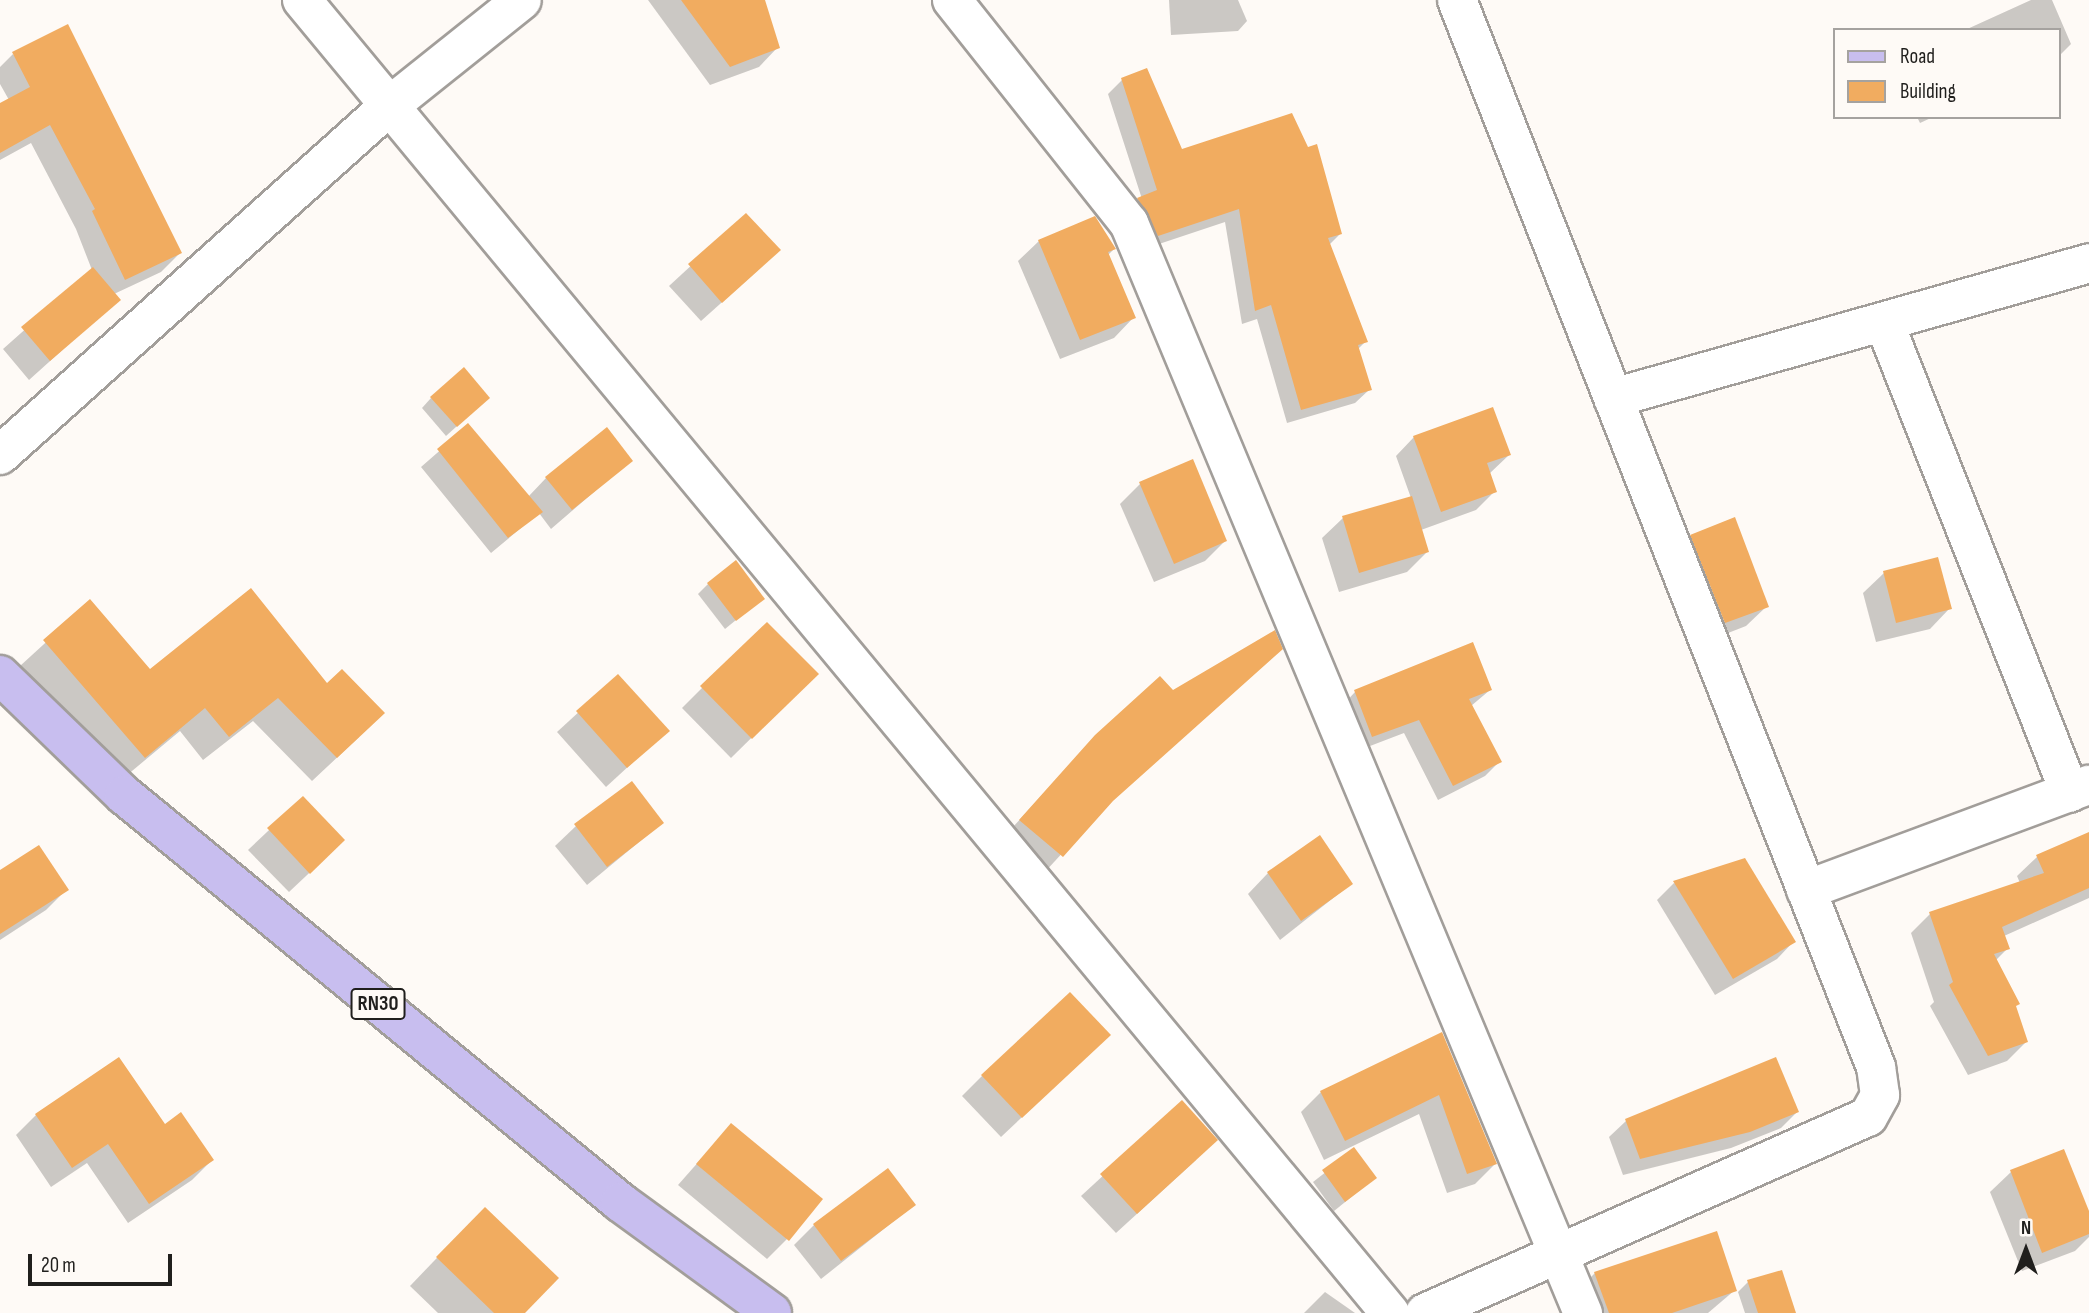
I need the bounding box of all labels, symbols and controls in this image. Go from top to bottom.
legend [1834,28,2061,119]
text: Road [1900,44,1935,69]
text: Building [1900,79,1956,104]
road number: RN30 [350,986,406,1021]
north arrow [1991,1215,2061,1285]
text: N [2021,1217,2031,1240]
scale bar [32,1240,175,1284]
text: 20 m [41,1253,76,1278]

